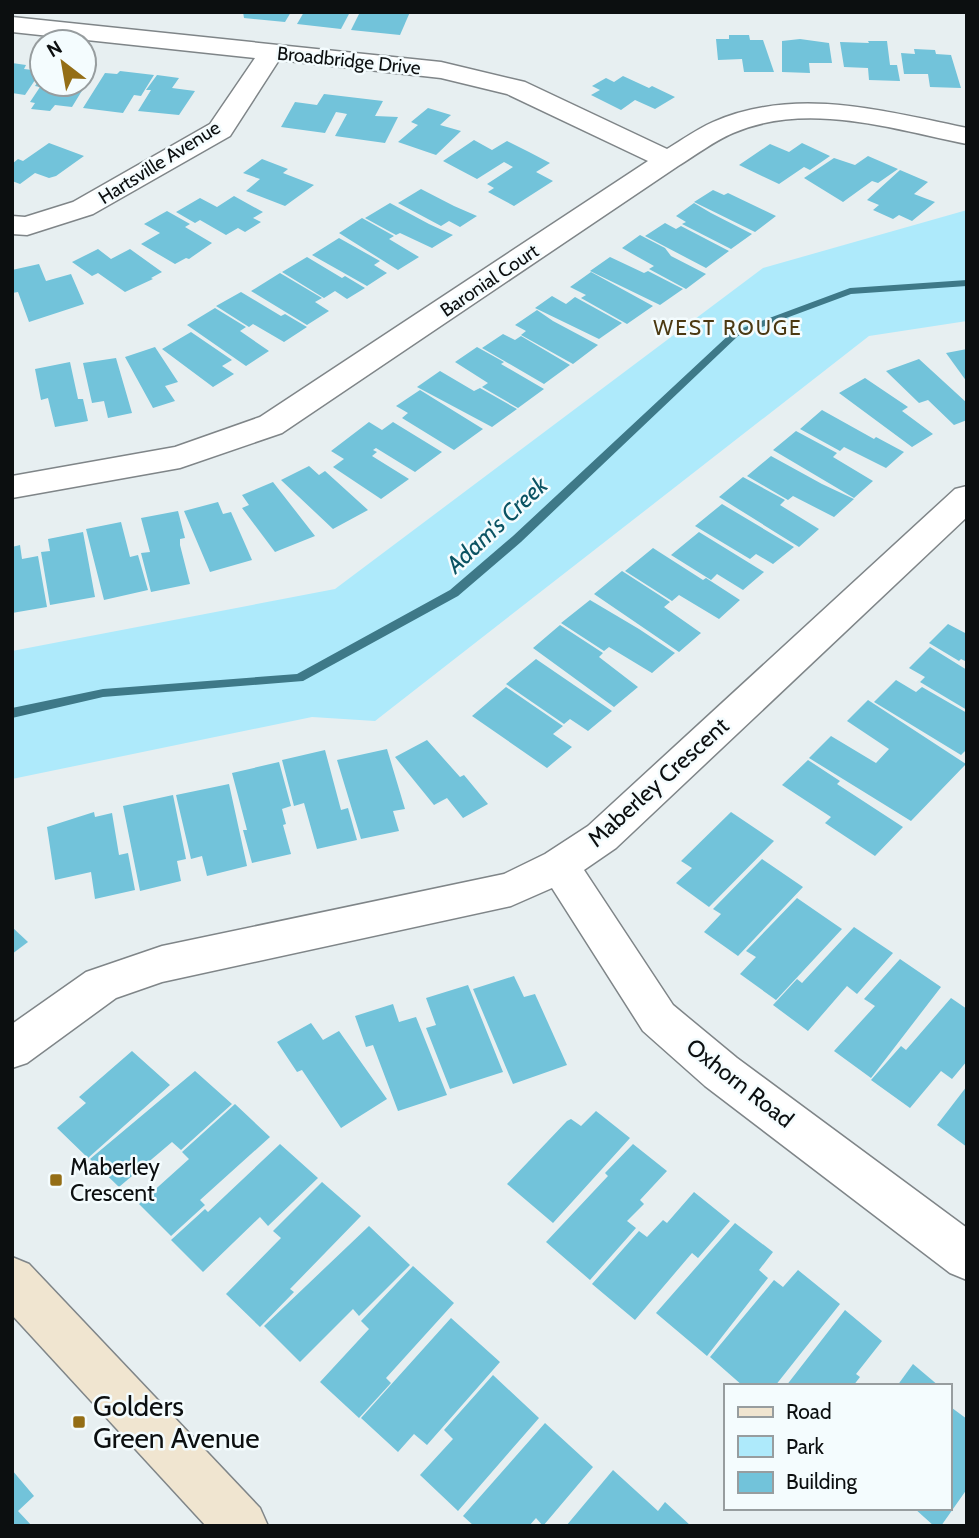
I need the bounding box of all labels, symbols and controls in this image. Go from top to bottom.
north arrow [28,28,98,98]
text: N [43,36,66,62]
street label: Broadbridge Drive [276,42,422,80]
street label: Hartsville Avenue [94,116,225,209]
street label: Baronial Court [436,239,543,322]
district label: WEST ROUGE [653,315,803,340]
water label: Adam's Creek [439,470,554,579]
street label: Maberley Crescent [582,711,734,853]
street label: Oxhorn Road [681,1032,799,1134]
place label: Maberley Crescent [70,1153,160,1207]
marker: Maberley Crescent [48,1172,64,1188]
legend [724,1384,951,1510]
place label: Golders Green Avenue [93,1389,260,1455]
text: Road [786,1399,832,1424]
marker: Golders Green Avenue [71,1414,87,1430]
text: Park [786,1434,824,1459]
text: Building [786,1469,858,1494]

